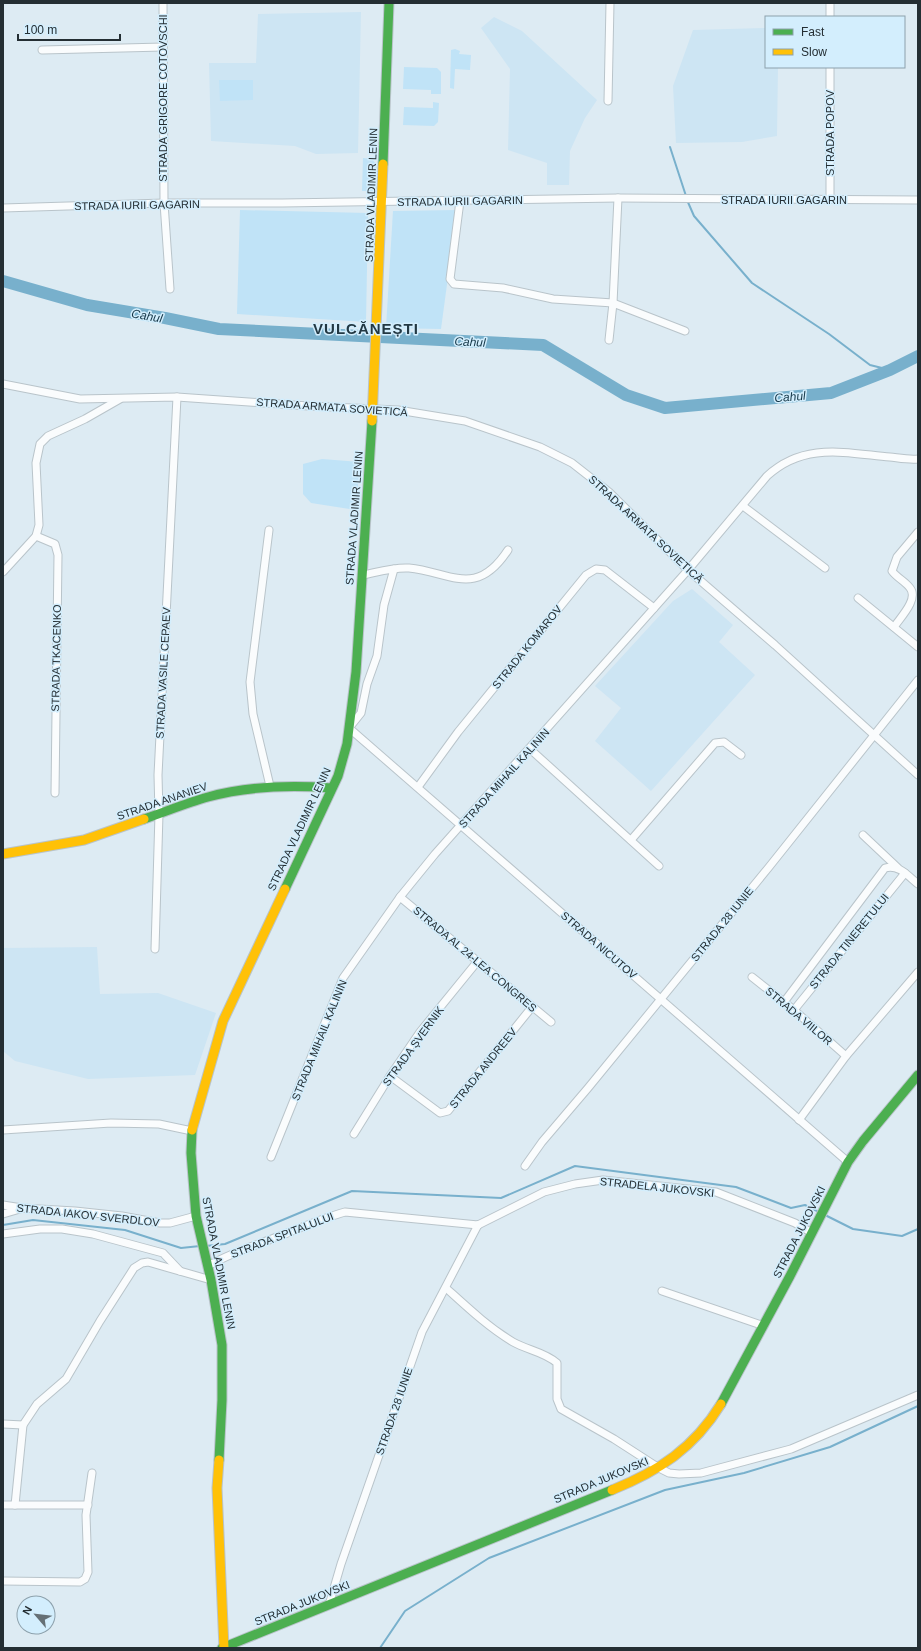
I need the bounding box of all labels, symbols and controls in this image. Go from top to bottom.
street label: STRADA GRIGORE COTOVSCHI [157,14,169,182]
scale bar [18,16,120,42]
legend [765,16,905,68]
text: 100 m [24,23,57,37]
text: Fast [801,25,825,39]
text: Slow [801,45,827,59]
street label: STRADA POPOV [824,89,836,176]
street label: STRADA VLADIMIR LENIN [363,128,379,262]
street label: STRADA IURII GAGARIN [397,194,523,208]
street label: STRADA IURII GAGARIN [721,194,847,206]
street label: STRADA IURII GAGARIN [74,198,200,212]
water label: Cahul [130,306,164,326]
district label: VULCĂNEȘTI [313,320,419,337]
water label: Cahul [454,334,486,350]
water label: Cahul [774,389,807,405]
street label: STRADA ARMATA SOVIETICĂ [256,396,409,418]
street label: STRADA VLADIMIR LENIN [343,450,365,585]
street label: STRADA ARMATA SOVIETICĂ [586,473,706,586]
street label: STRADA KOMAROV [490,603,565,691]
street label: STRADA TKACENKO [49,604,63,712]
street label: STRADA VASILE CEPAEV [154,606,172,739]
street label: STRADA MIHAIL KALININ [456,726,552,830]
street label: STRADA VLADIMIR LENIN [265,765,333,892]
street label: STRADA ANANIEV [115,780,209,822]
street label: STRADA 28 IUNIE [688,885,756,963]
street label: STRADA TINERETULUI [807,891,891,991]
street label: STRADA AL 24-LEA CONGRES [411,904,539,1014]
street label: STRADA NICUTOV [559,909,640,982]
street label: STRADA MIHAIL KALININ [289,978,349,1102]
street label: STRADA VIILOR [763,985,835,1047]
street label: STRADA ȘVERNIK [380,1003,446,1088]
street label: STRADA ANDREEV [447,1025,519,1110]
street label: STRADELA JUKOVSKI [599,1175,715,1199]
street label: STRADA JUKOVSKI [771,1184,827,1280]
street label: STRADA VLADIMIR LENIN [200,1196,238,1330]
street label: STRADA IAKOV SVERDLOV [16,1202,161,1229]
street label: STRADA SPITALULUI [229,1210,335,1260]
street label: STRADA 28 IUNIE [373,1366,415,1456]
street label: STRADA JUKOVSKI [552,1455,650,1505]
street label: STRADA JUKOVSKI [253,1578,351,1628]
north arrow [16,1595,56,1635]
text: N [20,1604,34,1617]

